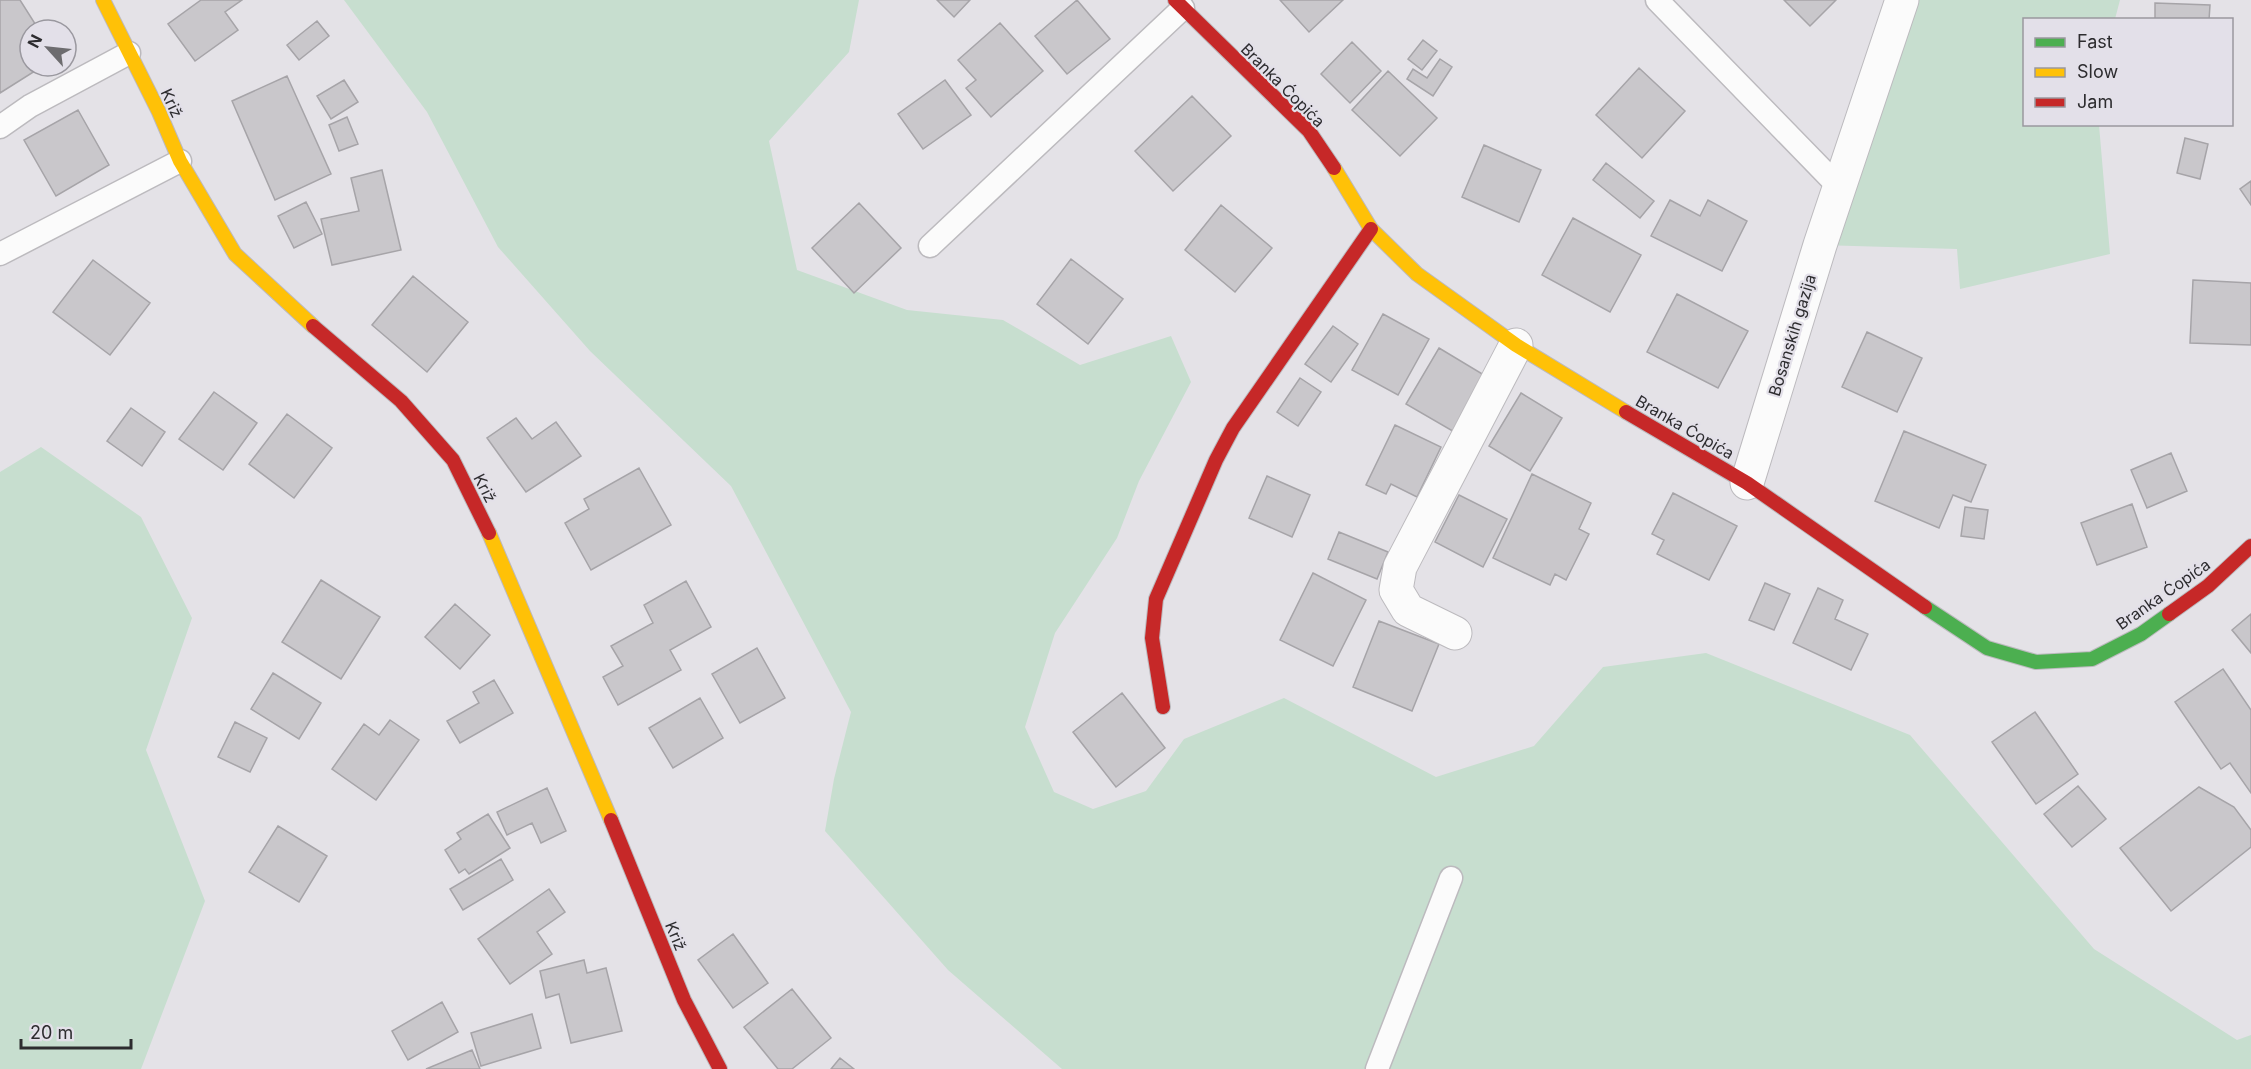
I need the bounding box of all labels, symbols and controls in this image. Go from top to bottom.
north arrow [18,18,78,78]
legend [2023,18,2233,126]
text: N [23,31,46,51]
text: Fast [2077,31,2113,52]
street label: Branka Ćopića [1237,39,1329,131]
text: Slow [2077,61,2118,82]
street label: Križ [157,85,187,121]
text: Jam [2077,91,2113,112]
street label: Bosanskih gazija [1764,272,1820,398]
street label: Branka Ćopića [1632,391,1738,463]
street label: Križ [469,470,501,506]
street label: Branka Ćopića [2112,554,2214,634]
street label: Križ [661,918,691,954]
scale bar [21,1012,130,1050]
text: 20 m [30,1022,73,1043]

